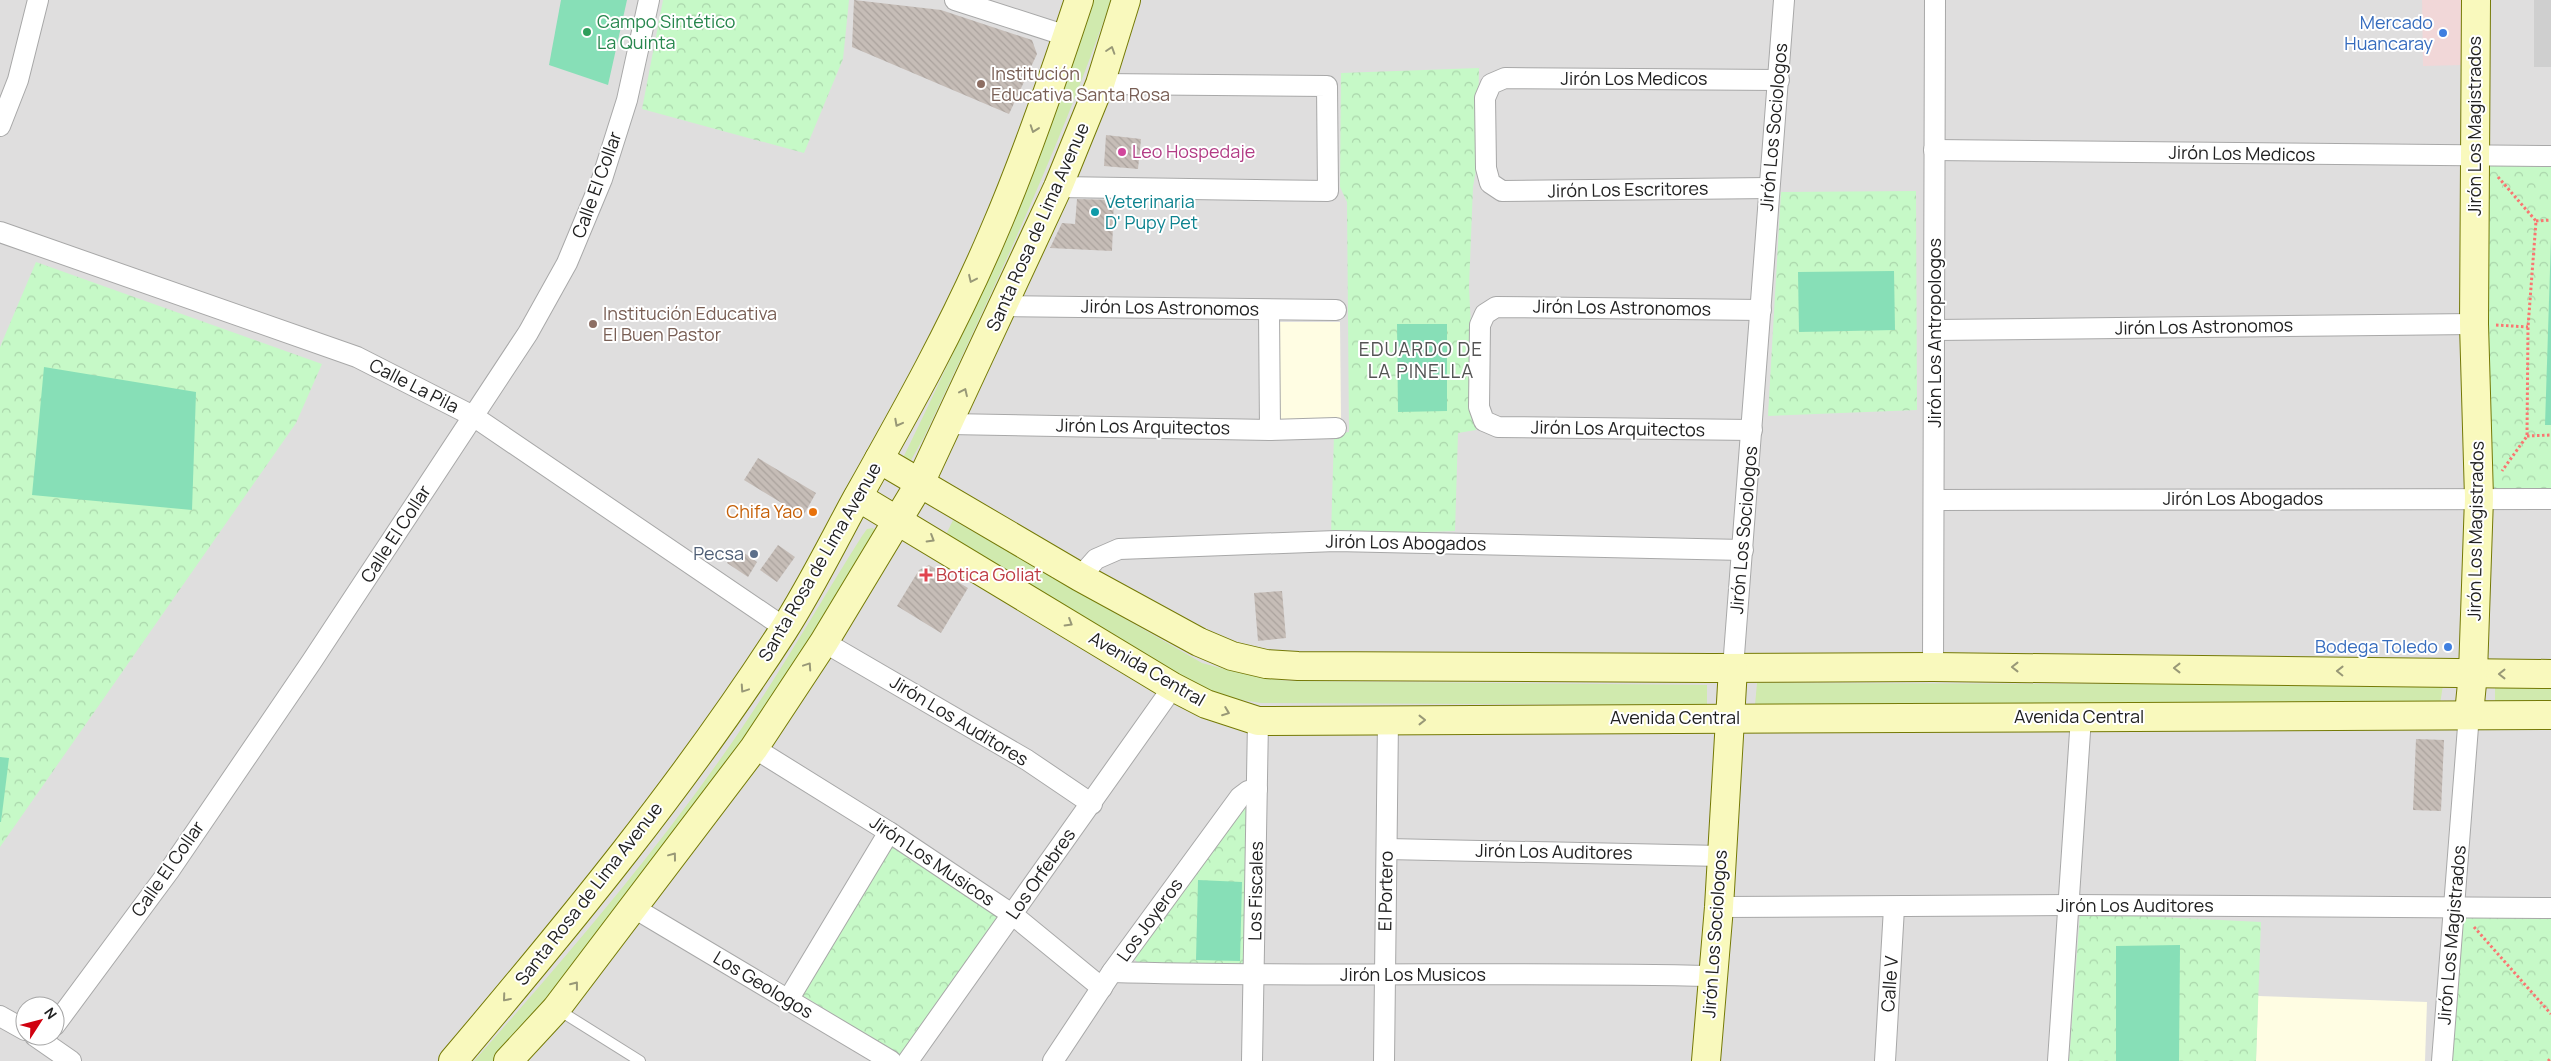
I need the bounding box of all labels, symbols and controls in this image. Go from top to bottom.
place label: Campo Sintético La Quinta [597,9,736,54]
place label: Mercado Huancaray [2344,10,2433,55]
marker: Campo Sintético La Quinta [581,26,593,38]
marker: Mercado Huancaray [2437,27,2449,39]
street label: Jirón Los Magistrados [2462,36,2486,216]
street label: Jirón Los Sociologos [1754,42,1792,212]
one-way arrow [1105,46,1115,54]
place label: Institución Educativa Santa Rosa [991,61,1170,106]
street label: Jirón Los Medicos [1561,66,1707,90]
marker: Institución Educativa Santa Rosa [975,78,987,90]
street label: Santa Rosa de Lima Avenue [980,118,1094,335]
one-way arrow [1030,124,1040,132]
street label: Calle El Collar [566,128,627,241]
place label: Leo Hospedaje [1132,139,1255,163]
street label: Jirón Los Medicos [2168,140,2316,166]
marker: Leo Hospedaje [1116,146,1128,158]
street label: Jirón Los Escritores [1547,176,1709,202]
place label: Veterinaria D' Pupy Pet [1105,189,1198,234]
marker: Veterinaria D' Pupy Pet [1089,206,1101,218]
street label: Jirón Los Antropologos [1922,238,1946,428]
one-way arrow [968,274,979,283]
street label: Jirón Los Astronomos [1081,293,1259,321]
street label: Jirón Los Astronomos [1533,293,1711,321]
place label: Institución Educativa El Buen Pastor [603,301,777,346]
street label: Jirón Los Astronomos [2115,312,2293,340]
marker: Institución Educativa El Buen Pastor [587,318,599,330]
district label: EDUARDO DE LA PINELLA [1359,336,1483,384]
street label: Calle La Pila [366,352,463,418]
one-way arrow [958,388,968,397]
street label: Jirón Los Arquitectos [1056,412,1230,440]
street label: Jirón Los Arquitectos [1531,414,1705,442]
one-way arrow [894,418,904,427]
street label: Jirón Los Magistrados [2461,441,2489,621]
street label: Jirón Los Sociologos [1724,445,1762,615]
street label: Santa Rosa de Lima Avenue [752,458,886,665]
street label: Calle El Collar [355,480,436,587]
street label: Jirón Los Abogados [2163,486,2323,510]
place label: Chifa Yao [726,499,803,523]
marker: Chifa Yao [807,506,819,518]
street label: Jirón Los Abogados [1326,529,1487,555]
one-way arrow [925,532,934,542]
place label: Pecsa [693,541,744,565]
marker: Pecsa [748,548,760,560]
place label: Botica Goliat [936,562,1042,586]
marker: Botica Goliat [920,569,932,581]
one-way arrow [1064,617,1073,627]
street label: Avenida Central [1085,625,1210,711]
place label: Bodega Toledo [2315,634,2438,658]
marker: Bodega Toledo [2442,641,2454,653]
one-way arrow [802,662,811,672]
one-way arrow [2011,662,2018,672]
one-way arrow [2173,663,2181,673]
one-way arrow [2336,666,2344,676]
street label: Jirón Los Auditores [886,669,1033,771]
one-way arrow [2498,669,2506,679]
one-way arrow [741,683,750,693]
street label: Avenida Central [2014,704,2144,728]
one-way arrow [1221,705,1230,716]
street label: Avenida Central [1610,705,1740,729]
one-way arrow [1418,715,1426,725]
street label: Santa Rosa de Lima Avenue [509,797,667,990]
street label: Jirón Los Musicos [865,809,1000,911]
street label: Calle El Collar [125,815,209,921]
street label: Los Orfebres [1000,823,1080,924]
street label: Jirón Los Auditores [1475,838,1633,864]
street label: Los Fiscales [1242,841,1268,941]
street label: Jirón Los Magistrados [2431,844,2471,1026]
street label: Jirón Los Sociologos [1696,849,1732,1019]
street label: El Portero [1372,851,1398,931]
one-way arrow [668,853,676,862]
street label: Los Joyeros [1111,873,1188,966]
street label: Jirón Los Auditores [2056,893,2214,917]
street label: Los Geologos [709,945,818,1023]
street label: Calle V [1875,955,1903,1013]
street label: Jirón Los Musicos [1340,962,1486,986]
one-way arrow [569,981,578,991]
one-way arrow [504,992,512,1001]
north arrow [15,996,65,1046]
text: N [40,1003,62,1023]

